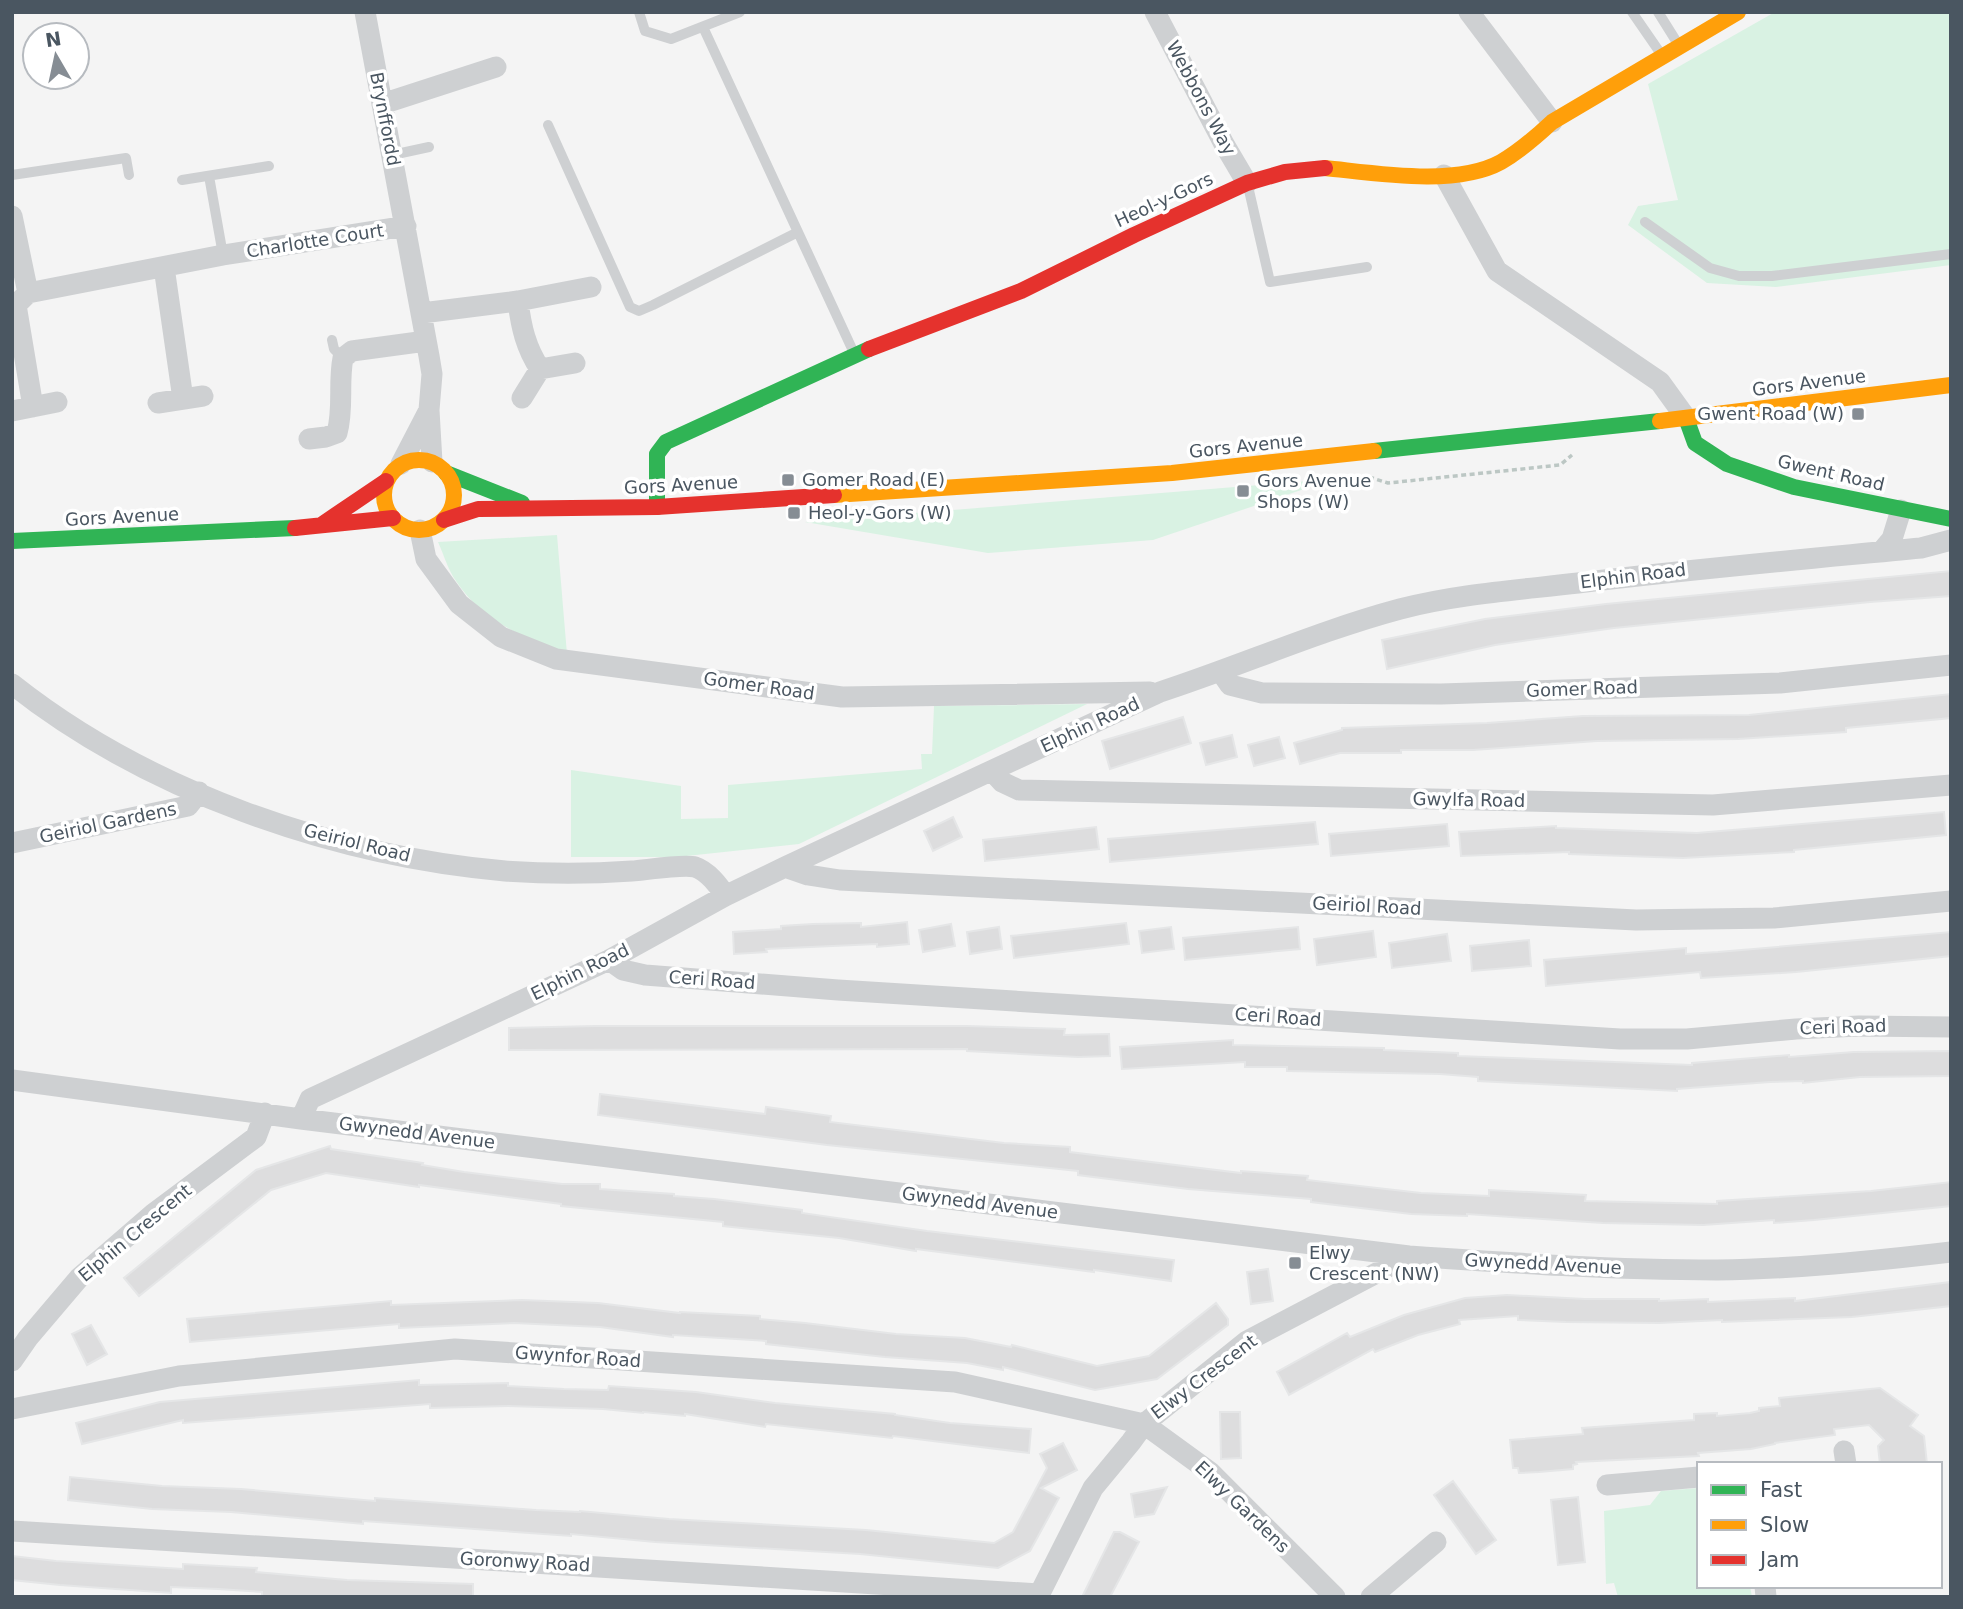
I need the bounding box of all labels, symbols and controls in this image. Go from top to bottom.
north arrow [21,21,91,91]
text: N [44,27,63,51]
street label: Webbons Way [1162,37,1241,159]
street label: Brynffordd [366,70,405,168]
street label: Heol-y-Gors [1111,168,1216,231]
street label: Charlotte Court [245,219,385,262]
street label: Gors Avenue [1751,365,1867,400]
place label: Gwent Road (W) [1697,403,1844,424]
marker: Gwent Road (W) [1850,406,1866,422]
street label: Gors Avenue [1188,429,1304,462]
street label: Gwent Road [1776,450,1887,495]
place label: Gomer Road (E) [802,469,945,490]
place label: Gors Avenue Shops (W) [1257,470,1371,512]
street label: Gors Avenue [623,471,739,498]
marker: Gomer Road (E) [780,472,796,488]
marker: Gors Avenue Shops (W) [1235,483,1251,499]
place label: Heol-y-Gors (W) [808,502,952,523]
street label: Gors Avenue [64,503,180,530]
marker: Heol-y-Gors (W) [786,505,802,521]
street label: Elphin Road [1579,559,1687,592]
street label: Gomer Road [702,667,816,704]
street label: Gomer Road [1526,676,1638,701]
street label: Elphin Road [1037,693,1142,757]
street label: Gwylfa Road [1413,788,1525,811]
street label: Geiriol Gardens [37,798,178,847]
street label: Geiriol Road [302,819,413,866]
street label: Geiriol Road [1312,892,1422,919]
street label: Elphin Road [527,939,632,1004]
street label: Ceri Road [668,966,756,993]
street label: Ceri Road [1234,1003,1322,1030]
street label: Ceri Road [1799,1014,1887,1039]
street label: Gwynedd Avenue [338,1112,496,1153]
street label: Elphin Crescent [74,1179,195,1286]
street label: Gwynedd Avenue [901,1182,1059,1223]
place label: Elwy Crescent (NW) [1309,1242,1440,1284]
street label: Gwynedd Avenue [1464,1249,1622,1278]
marker: Elwy Crescent (NW) [1287,1255,1303,1271]
street label: Elwy Crescent [1147,1330,1261,1423]
street label: Gwynfor Road [514,1342,642,1371]
street label: Elwy Gardens [1191,1456,1294,1557]
legend [1697,1462,1942,1588]
text: Fast [1760,1478,1802,1502]
text: Slow [1760,1513,1809,1537]
street label: Goronwy Road [459,1548,591,1575]
text: Jam [1758,1548,1800,1572]

